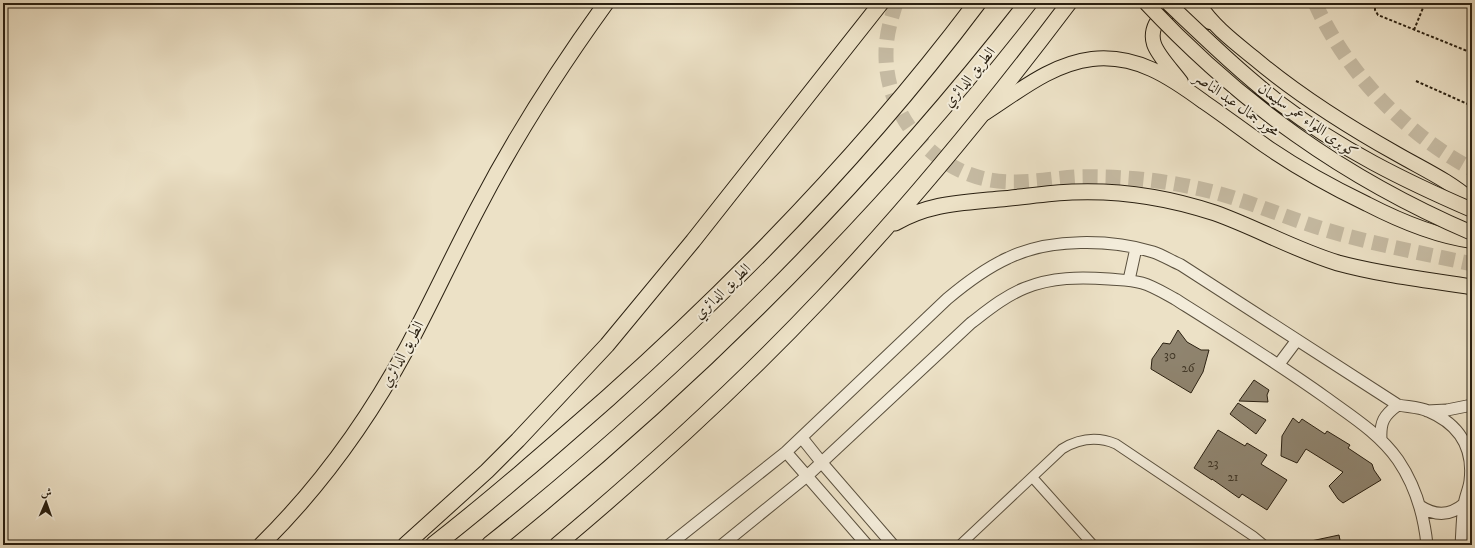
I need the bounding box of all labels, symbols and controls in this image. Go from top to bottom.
street label: الطريق الدائري [939,43,1001,113]
street label: محور جمال عبد الناصر [1188,67,1283,141]
street label: كوبرى اللواء عمر سليمان [1254,79,1361,162]
street label: الطريق الدائري [690,259,756,325]
street label: الطريق الدائري [377,318,430,392]
house number: 30 [1164,347,1176,363]
house number: 26 [1181,360,1196,376]
house number: 23 [1207,455,1219,471]
house number: 21 [1227,469,1239,485]
north arrow [26,482,66,522]
text: ش [41,486,52,500]

